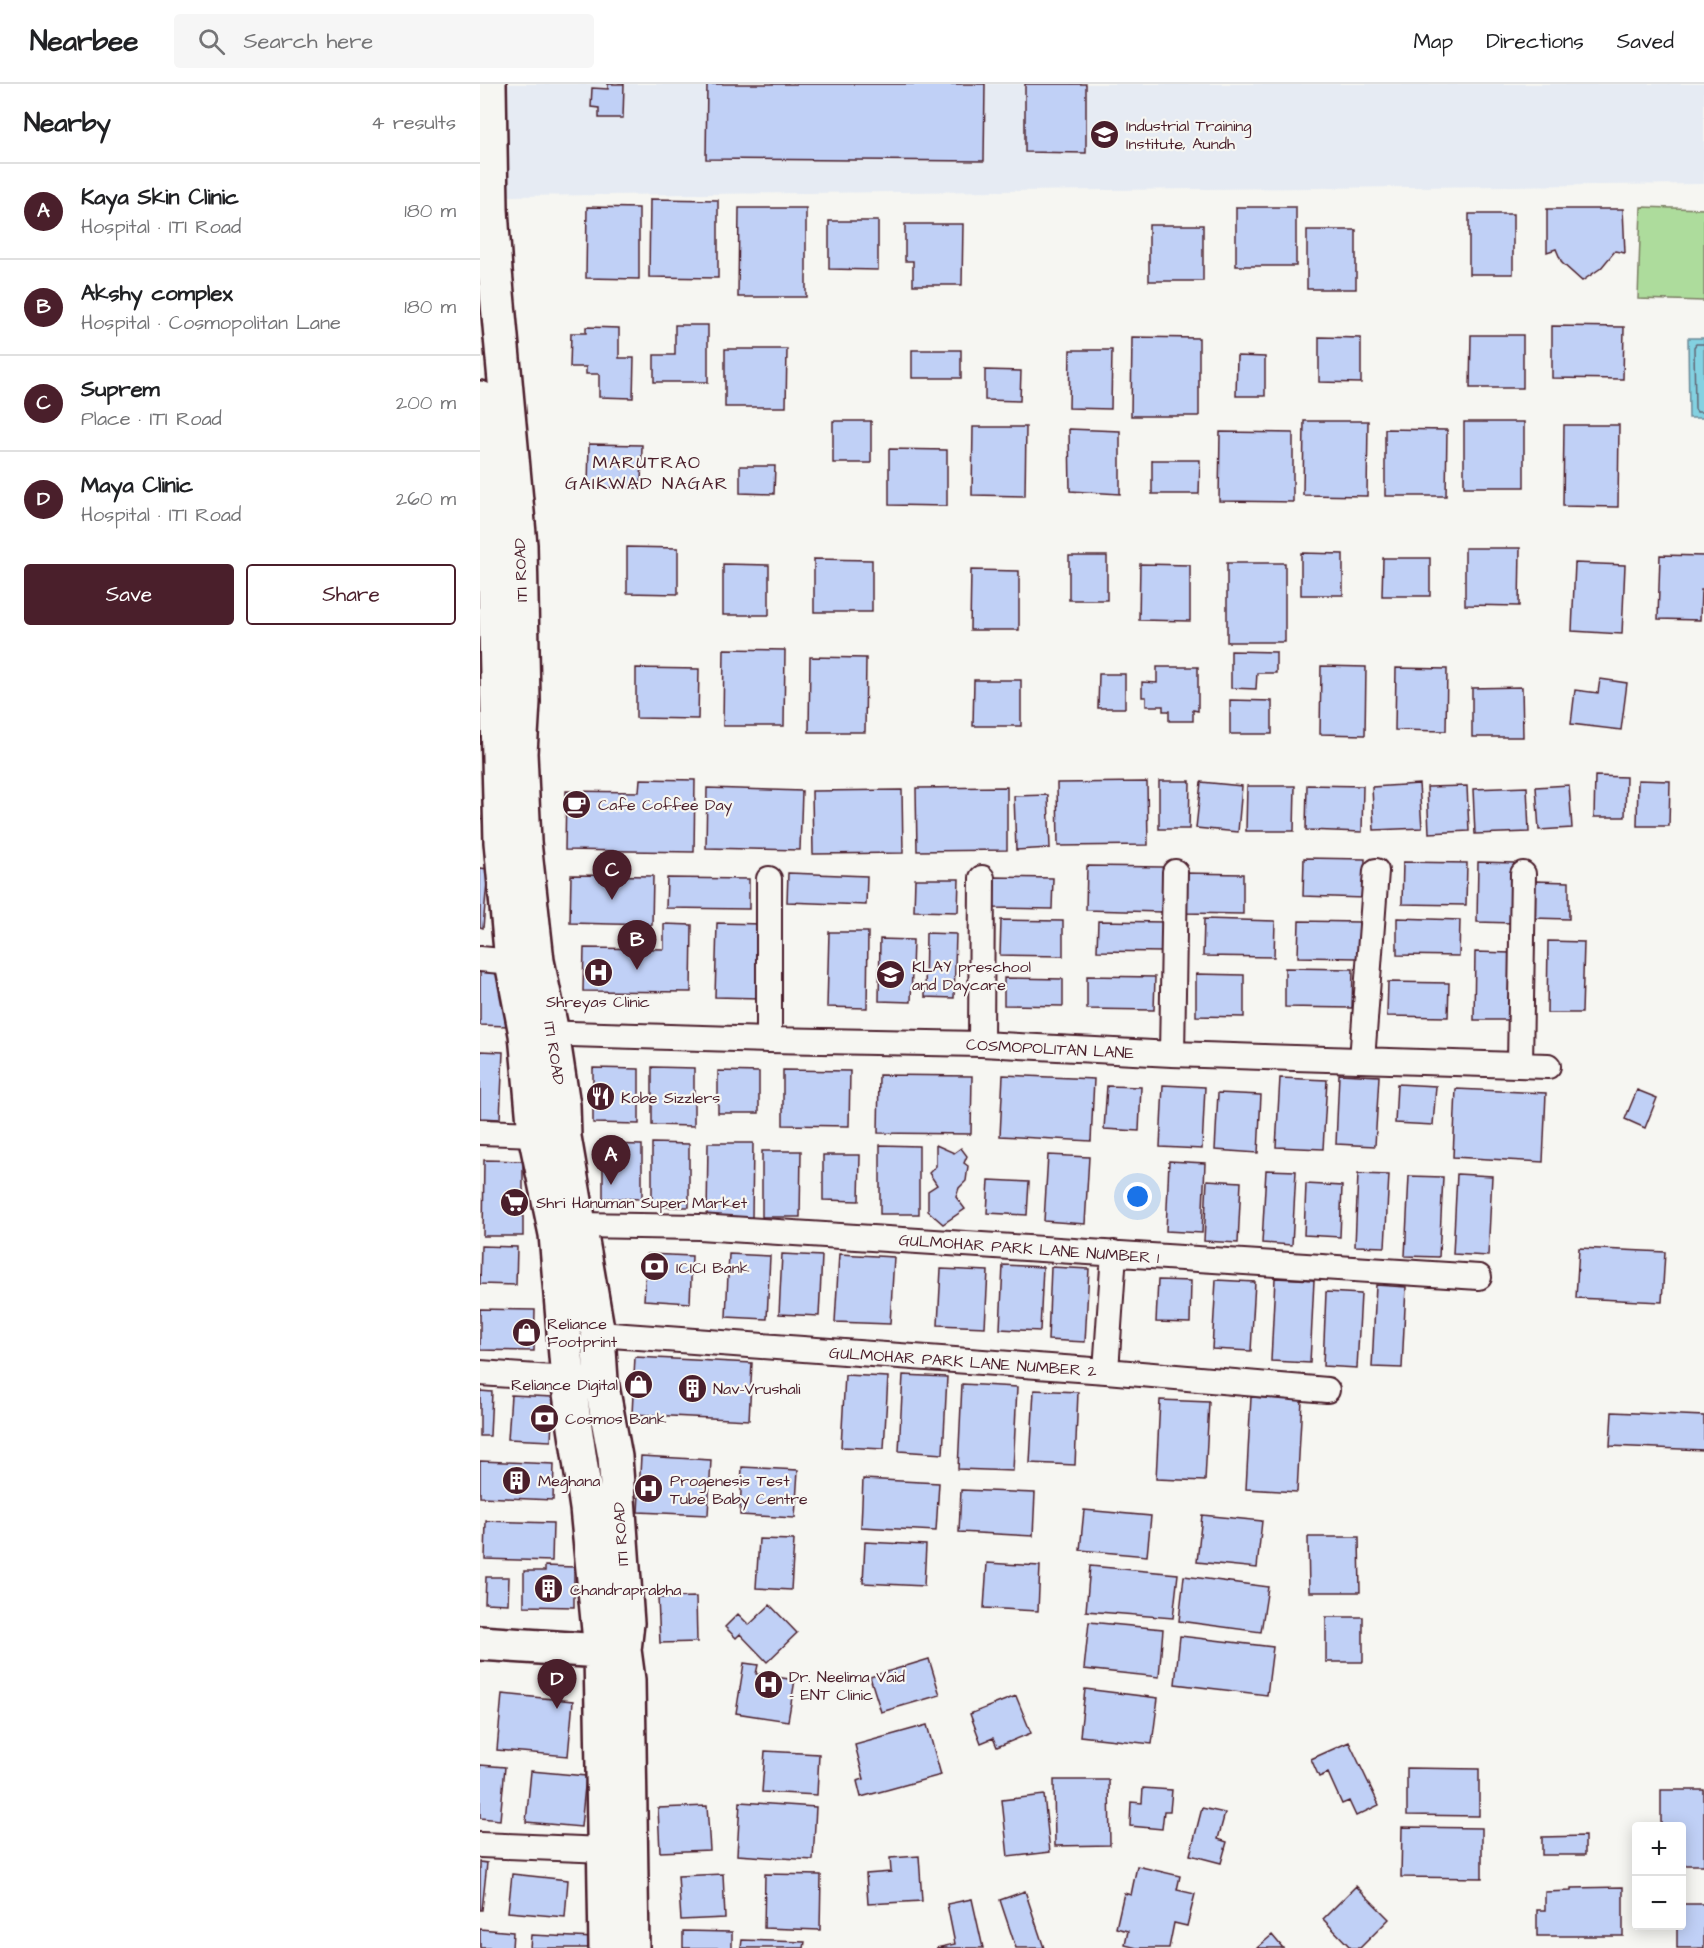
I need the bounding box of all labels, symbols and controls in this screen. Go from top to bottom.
search box [174,14,594,68]
text: Nearbee [30,22,138,61]
icon: search [195,25,228,58]
text: Search here [243,26,373,57]
text: Map [1413,27,1453,56]
text: Directions [1486,27,1584,56]
text: Saved [1617,27,1674,56]
text: Nearby [24,105,111,141]
text: 4 results [371,109,456,137]
place label: Industrial Training Institute, Aundh [1126,115,1252,155]
school or university icon: Industrial Training Institute, Aundh [1089,118,1121,150]
text: Kaya Skin Clinic [81,182,239,213]
text: A [37,197,50,225]
text: 180 m [404,197,456,225]
text: Hospital · ITI Road [81,213,241,241]
text: Akshy complex [81,278,233,309]
text: B [36,293,51,321]
text: 180 m [404,293,456,321]
text: Hospital · Cosmopolitan Lane [81,309,341,337]
text: Suprem [81,374,160,405]
text: C [36,389,51,417]
text: 200 m [396,389,456,417]
text: Place · ITI Road [81,405,222,433]
district label: MARUTRAO GAIKWAD NAGAR [565,450,729,496]
text: Maya Clinic [81,470,193,501]
text: D [37,485,50,513]
text: 260 m [396,485,456,513]
text: Hospital · ITI Road [81,501,241,529]
street label: ITI ROAD [509,538,533,602]
button: Save [24,564,234,625]
button: Share [246,564,456,625]
cafe icon: Cafe Coffee Day [561,788,593,820]
place label: Cafe Coffee Day [598,794,733,817]
pin: C [592,850,632,900]
pin: B [618,920,656,970]
place label: KLAY preschool and Daycare [912,956,1031,997]
hospital icon: Shreyas Clinic [582,957,614,989]
school or university icon: KLAY preschool and Daycare [875,959,907,991]
place label: Shreyas Clinic [546,991,650,1014]
street label: ITI ROAD [538,1020,570,1086]
street label: COSMOPOLITAN LANE [965,1034,1135,1064]
restaurant icon: Kobe Sizzlers [584,1081,616,1113]
place label: Kobe Sizzlers [621,1087,720,1109]
pin: A [592,1136,630,1185]
your location [1123,1182,1152,1211]
supermarket icon: Shri Hanuman Super Market [499,1186,531,1218]
place label: Shri Hanuman Super Market [536,1192,748,1214]
street label: GULMOHAR PARK LANE NUMBER 1 [898,1229,1160,1269]
bank icon: ICICI Bank [639,1251,671,1283]
place label: ICICI Bank [676,1257,750,1279]
place label: Reliance Footprint [547,1313,618,1353]
shop icon: Reliance Footprint [510,1316,542,1348]
street label: GULMOHAR PARK LANE NUMBER 2 [828,1342,1097,1382]
shop icon: Reliance Digital [623,1368,655,1400]
building icon: Nav-Vrushali [676,1372,708,1404]
place label: Reliance Digital [511,1374,618,1397]
place label: Nav-Vrushali [713,1378,801,1400]
bank icon: Cosmos Bank [528,1402,560,1434]
place label: Cosmos Bank [565,1408,667,1430]
building icon: Meghana [501,1464,533,1496]
place label: Meghana [538,1470,600,1493]
place label: Progenesis Test Tube Baby Centre [670,1470,808,1511]
hospital icon: Progenesis Test Tube Baby Centre [633,1473,665,1505]
street label: ITI ROAD [608,1501,634,1567]
building icon: Chandraprabha [533,1573,565,1605]
place label: Chandraprabha [570,1579,681,1601]
pin: D [538,1660,577,1709]
place label: Dr. Neelima Vaid - ENT Clinic [789,1666,905,1706]
hospital icon: Dr. Neelima Vaid - ENT Clinic [752,1669,784,1701]
map controls [1632,1822,1686,1930]
button: + [1632,1822,1686,1876]
button: − [1632,1876,1686,1930]

